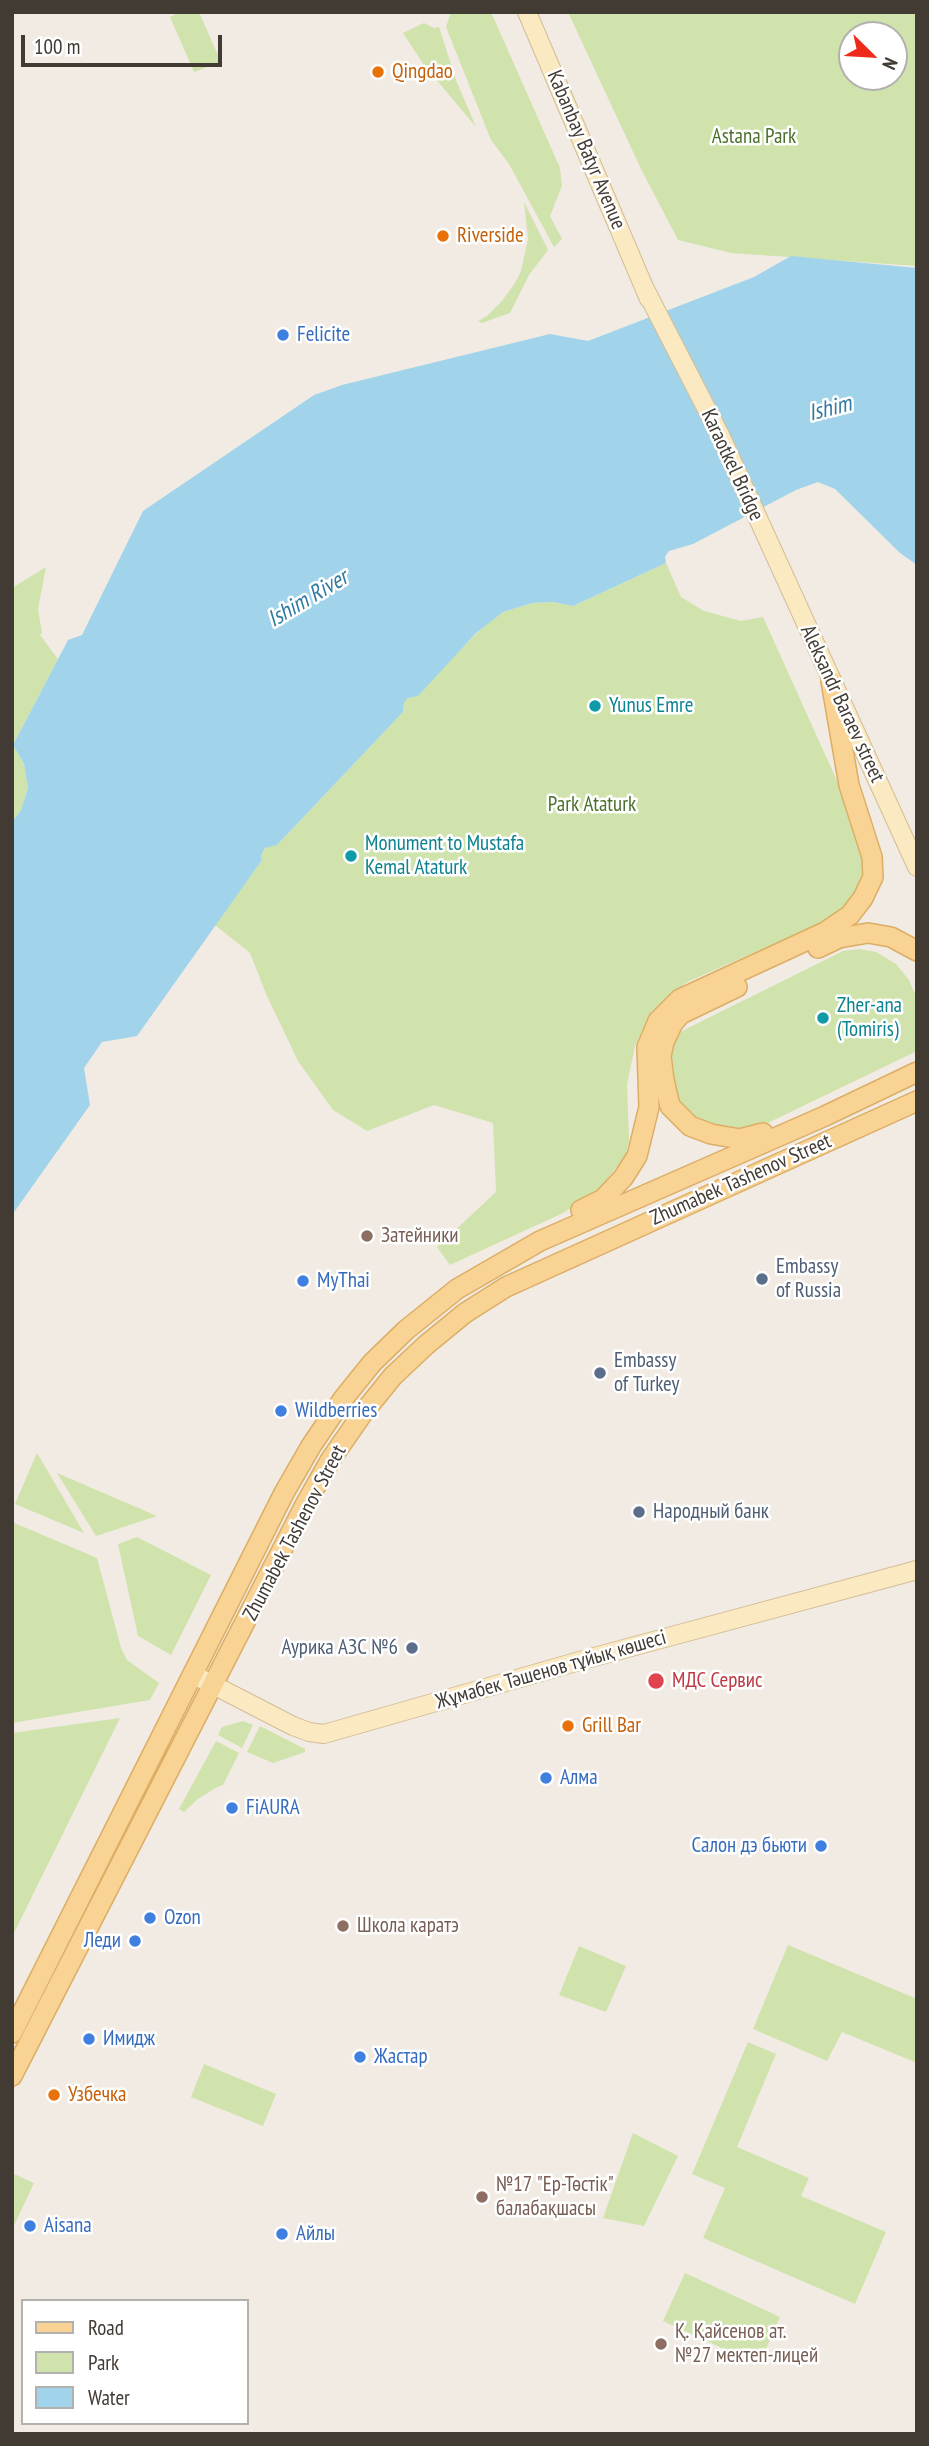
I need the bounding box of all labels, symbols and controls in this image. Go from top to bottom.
scale bar [24,21,226,65]
north arrow [838,21,908,91]
text: 100 m [34,33,80,60]
text: N [877,54,903,73]
place label: Qingdao [392,59,453,85]
marker: Qingdao [370,64,386,80]
street label: Kabanbay Batyr Avenue [541,67,631,233]
park label: Astana Park [712,124,796,150]
place label: Riverside [457,223,524,249]
marker: Riverside [435,228,451,244]
place label: Felicite [297,322,350,348]
marker: Felicite [275,327,291,343]
water label: Ishim [806,390,854,428]
street label: Karaotkel Bridge [695,405,769,525]
water label: Ishim River [263,564,353,634]
street label: Aleksandr Baraev street [795,621,889,787]
place label: Yunus Emre [609,693,693,719]
marker: Yunus Emre [587,698,603,714]
park label: Park Ataturk [548,792,636,818]
place label: Monument to Mustafa Kemal Ataturk [365,831,524,881]
marker: Monument to Mustafa Kemal Ataturk [343,848,359,864]
place label: Zher-ana (Tomiris) [837,993,902,1043]
marker: Zher-ana (Tomiris) [815,1010,831,1026]
street label: Zhumabek Tashenov Street [647,1129,835,1231]
place label: Затейники [381,1223,459,1249]
marker: Затейники [359,1228,375,1244]
place label: Embassy of Russia [776,1254,841,1304]
place label: MyThai [317,1268,370,1294]
marker: Embassy of Russia [754,1271,770,1287]
marker: MyThai [295,1273,311,1289]
place label: Embassy of Turkey [614,1348,679,1398]
marker: Embassy of Turkey [592,1365,608,1381]
place label: Wildberries [295,1398,377,1424]
marker: Wildberries [273,1403,289,1419]
street label: Zhumabek Tashenov Street [238,1441,352,1625]
place label: Народный банк [653,1499,769,1525]
marker: Народный банк [631,1504,647,1520]
street label: Жұмабек Тәшенов тұйық көшесі [433,1625,669,1715]
place label: Аурика АЗС №6 [282,1635,398,1661]
marker: Аурика АЗС №6 [404,1640,420,1656]
place label: МДС Сервис [672,1668,762,1694]
marker: МДС Сервис [646,1671,666,1691]
place label: Grill Bar [582,1713,641,1739]
marker: Grill Bar [560,1718,576,1734]
place label: Алма [560,1765,598,1791]
marker: Алма [538,1770,554,1786]
place label: FiAURA [246,1795,300,1821]
marker: FiAURA [224,1800,240,1816]
place label: Салон дэ бьюти [691,1833,807,1859]
marker: Салон дэ бьюти [813,1838,829,1854]
place label: Ozon [164,1905,201,1931]
marker: Ozon [142,1910,158,1926]
place label: Школа каратэ [357,1913,459,1939]
marker: Школа каратэ [335,1918,351,1934]
place label: Леди [84,1928,121,1954]
marker: Леди [127,1933,143,1949]
place label: Имидж [103,2026,155,2052]
marker: Имидж [81,2031,97,2047]
place label: Жастар [374,2044,428,2070]
marker: Жастар [352,2049,368,2065]
place label: Узбечка [68,2082,127,2108]
marker: Узбечка [46,2087,62,2103]
place label: №17 "Ер-Төстік" балабақшасы [496,2172,614,2222]
marker: №17 "Ер-Төстік" балабақшасы [474,2189,490,2205]
place label: Aisana [44,2213,92,2239]
marker: Aisana [22,2218,38,2234]
place label: Айлы [296,2221,335,2247]
marker: Айлы [274,2226,290,2242]
legend [21,2299,248,2425]
text: Road [88,2314,124,2341]
place label: Қ. Қайсенов ат. №27 мектеп-лицей [675,2319,818,2369]
marker: Қ. Қайсенов ат. №27 мектеп-лицей [653,2336,669,2352]
text: Park [88,2349,119,2376]
text: Water [88,2384,130,2411]

